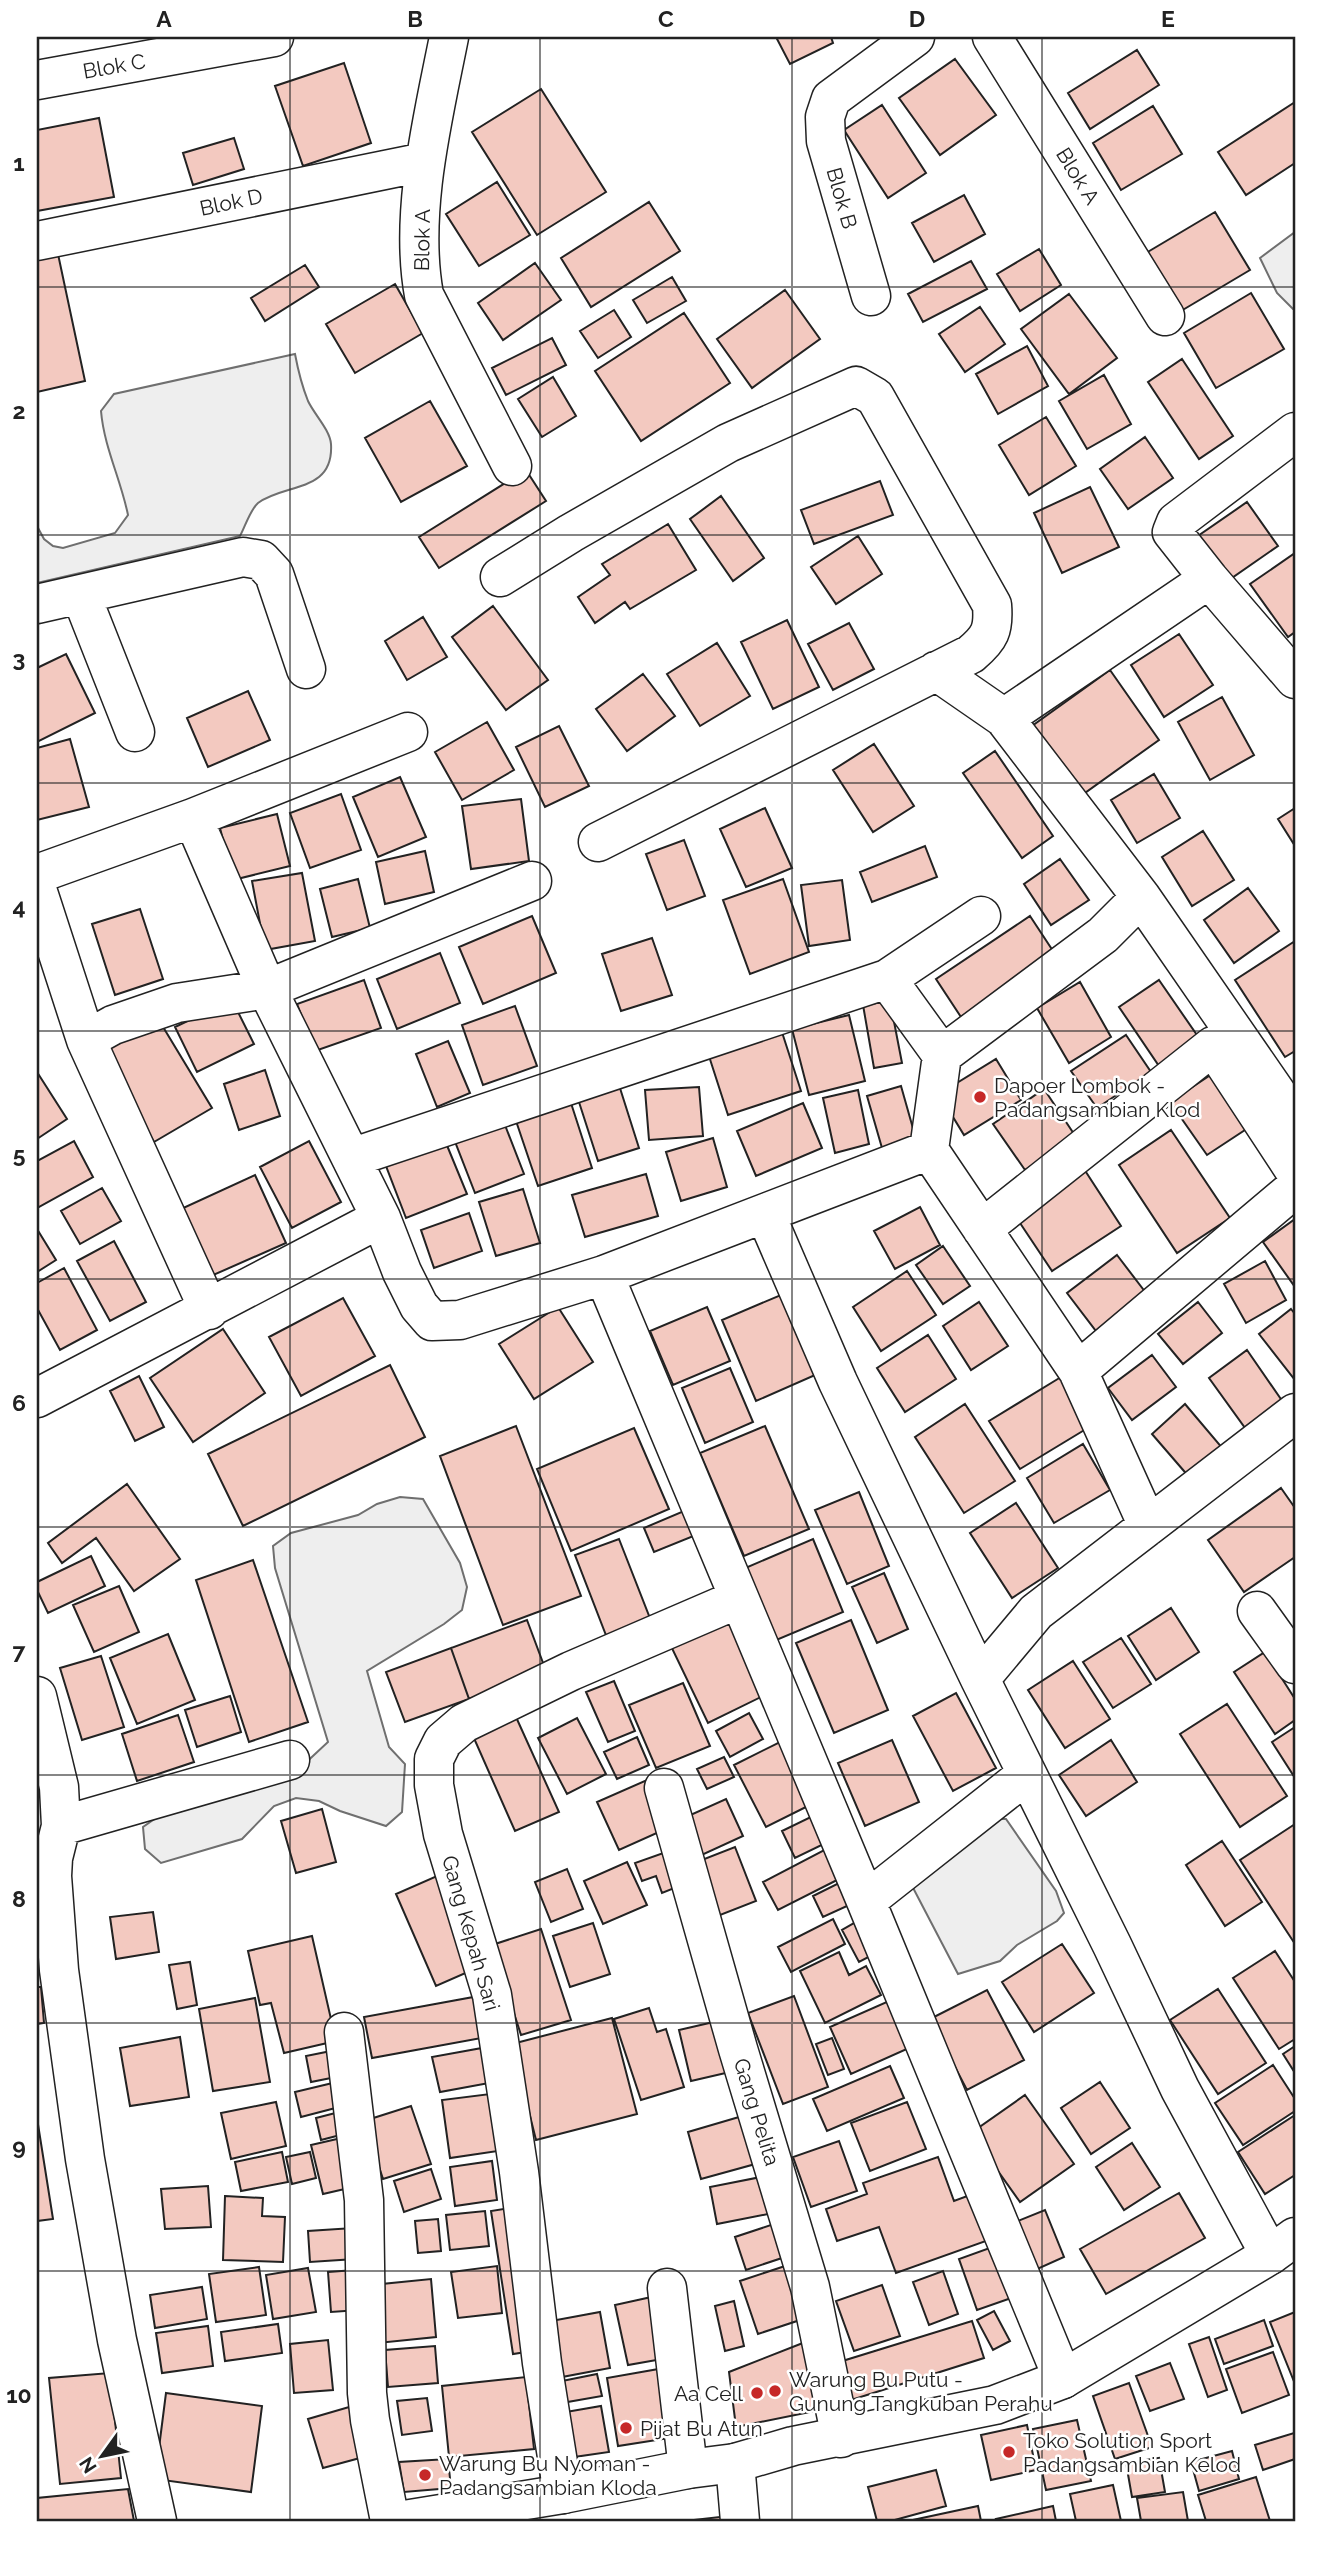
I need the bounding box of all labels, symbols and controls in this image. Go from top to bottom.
text: A [156,5,172,32]
text: B [407,5,423,32]
text: C [658,5,674,32]
text: D [909,5,925,32]
text: E [1161,5,1175,32]
street label: Blok C [81,48,147,84]
street label: Blok A [1051,143,1105,209]
text: 1 [13,149,25,176]
street label: Blok B [821,164,863,232]
street label: Blok D [197,183,265,221]
street label: Blok A [409,209,435,271]
text: 2 [13,397,25,424]
text: 3 [13,645,25,672]
text: 4 [12,893,26,920]
place label: Dapoer Lombok - Padangsambian Klod [994,1073,1200,1122]
marker: Dapoer Lombok - Padangsambian Klod [972,1089,988,1105]
text: 5 [13,1141,26,1168]
text: 6 [12,1389,26,1416]
text: 7 [13,1637,26,1664]
street label: Gang Kepah Sari [437,1852,505,2014]
text: 8 [12,1885,26,1912]
street label: Gang Pelita [729,2055,785,2169]
text: 9 [12,2133,26,2160]
place label: Warung Bu Putu - Gunung Tangkuban Perahu [789,2367,1053,2416]
text: 10 [6,2381,32,2408]
place label: Aa Cell [674,2381,743,2406]
marker: Warung Bu Putu - Gunung Tangkuban Perahu [767,2383,783,2399]
marker: Aa Cell [749,2385,765,2401]
place label: Pijat Bu Atun [640,2416,763,2441]
marker: Pijat Bu Atun [618,2420,634,2436]
north arrow [66,2422,136,2492]
place label: Toko Solution Sport Padangsambian Kelod [1023,2428,1241,2477]
marker: Toko Solution Sport Padangsambian Kelod [1001,2444,1017,2460]
place label: Warung Bu Nyoman - Padangsambian Kloda [439,2451,657,2500]
text: N [75,2453,101,2477]
marker: Warung Bu Nyoman - Padangsambian Kloda [417,2467,433,2483]

